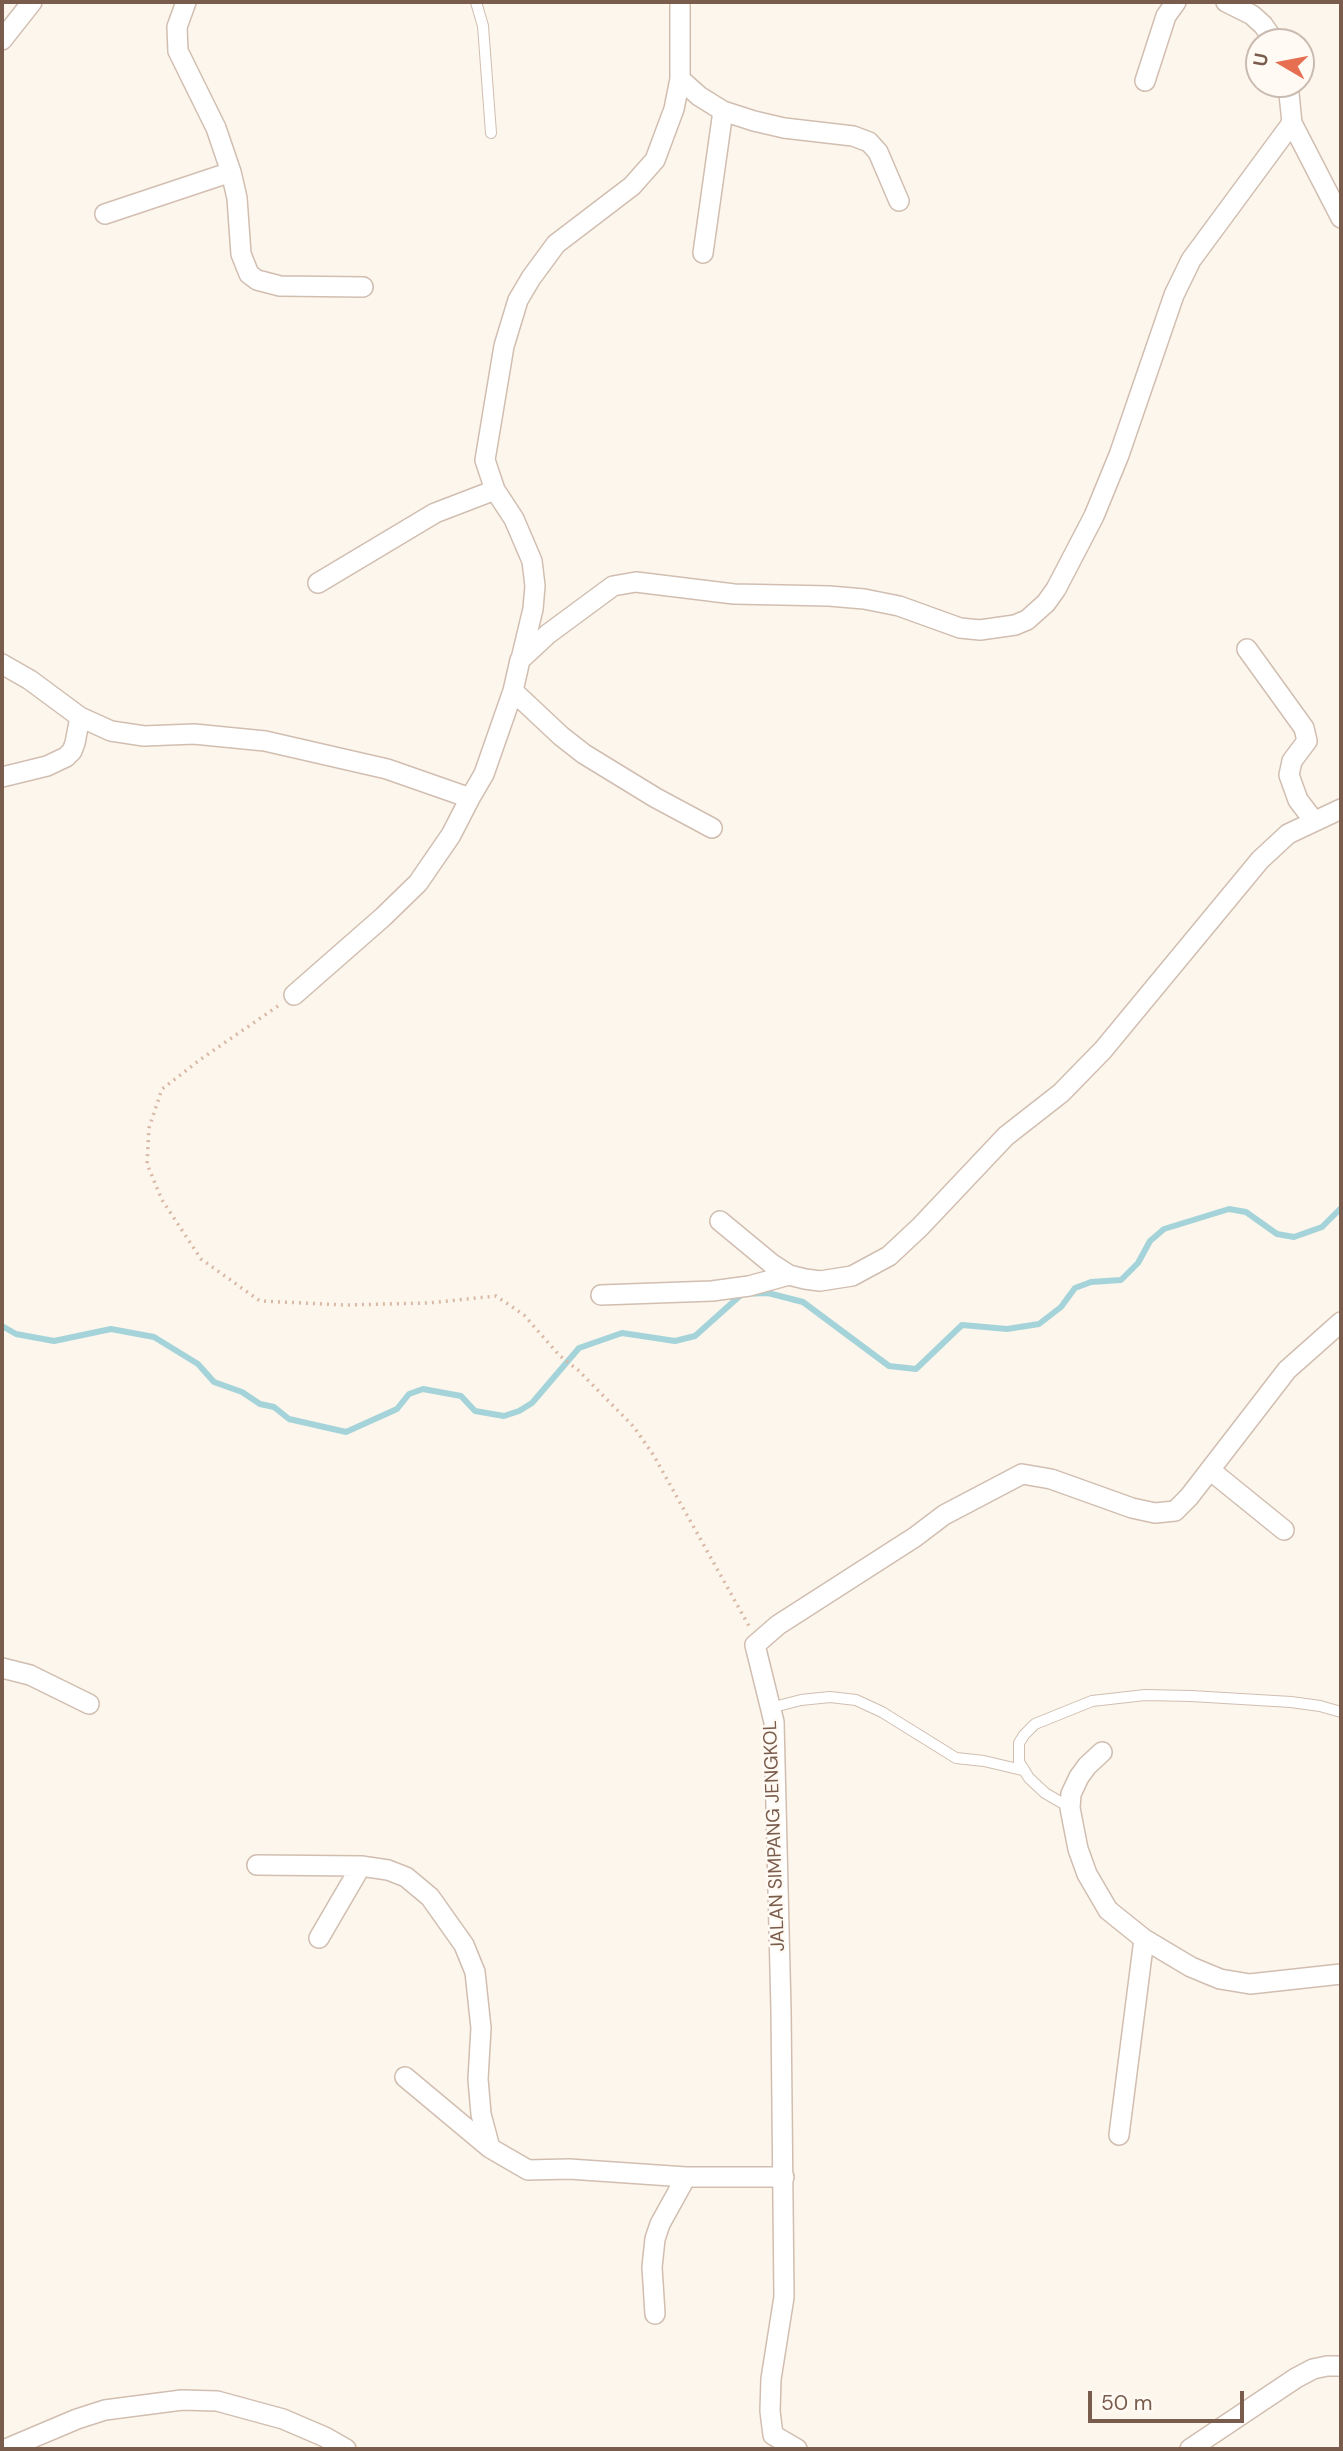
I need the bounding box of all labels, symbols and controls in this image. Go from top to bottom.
north arrow [1245,28,1315,98]
text: U [1247,51,1274,68]
street label: JALAN SIMPANG JENGKOL [760,1720,790,1952]
scale bar [1091,2378,1247,2422]
text: 50 m [1101,2389,1152,2417]

